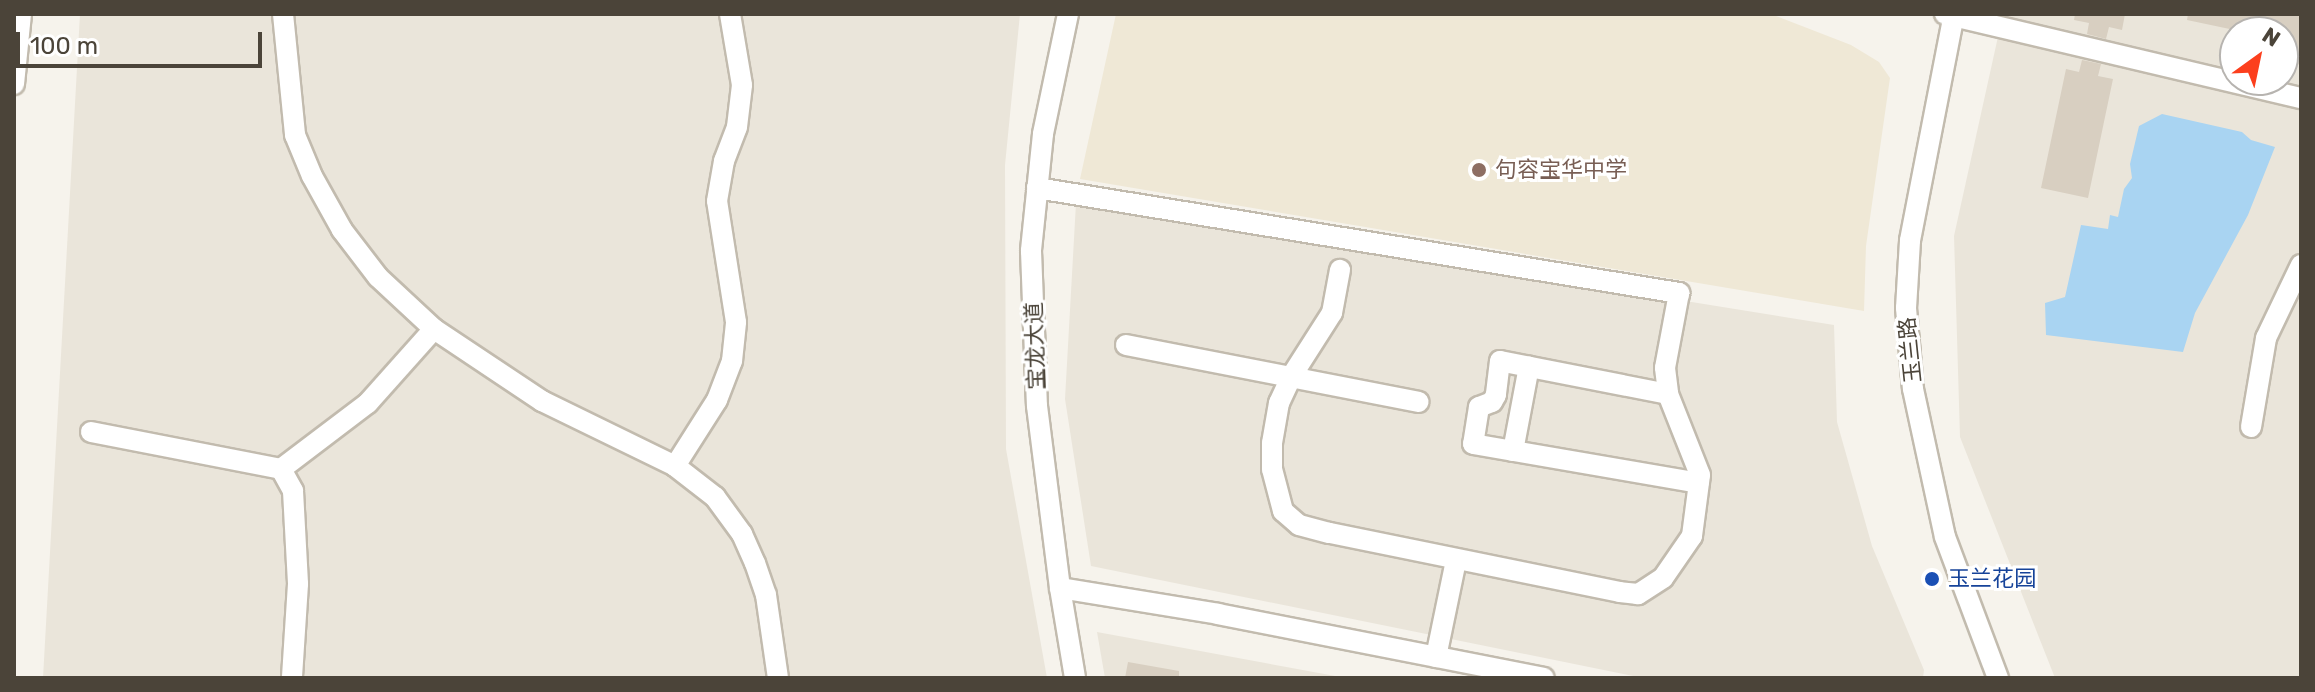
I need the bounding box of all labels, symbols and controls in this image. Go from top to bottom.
scale bar [20,16,266,66]
north arrow [2219,16,2299,96]
text: N [2257,21,2285,53]
text: 100 m [30,32,98,60]
place label: 句容宝华中学 [1495,157,1627,183]
marker: 句容宝华中学 [1470,161,1488,179]
street label: 宝龙大道 [1020,302,1050,390]
street label: 玉兰路 [1893,316,1927,384]
place label: 玉兰花园 [1948,566,2036,592]
marker: 玉兰花园 [1923,570,1941,588]

